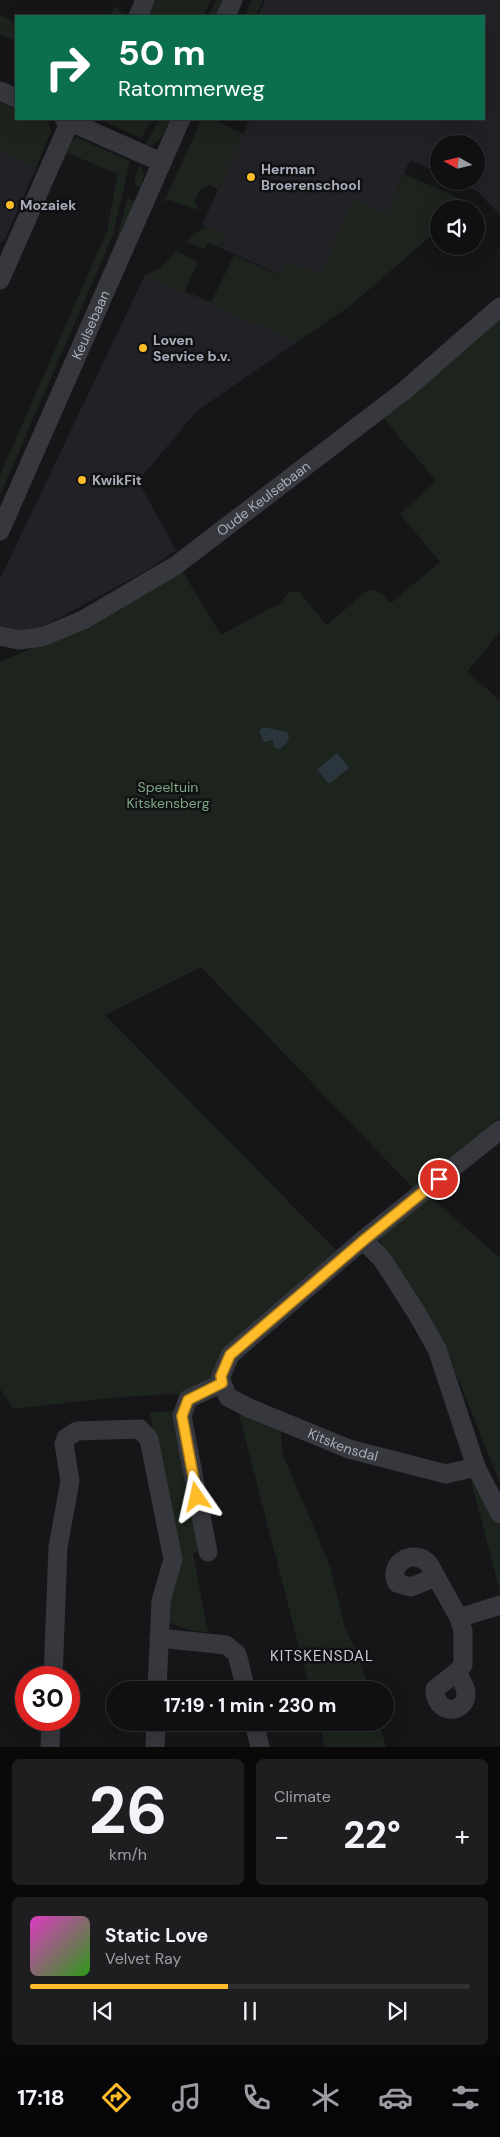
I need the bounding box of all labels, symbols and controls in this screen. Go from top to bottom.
text: 50 m [118,30,206,76]
icon: right [35,35,100,100]
text: Ratommerweg [118,74,265,103]
north arrow [430,135,485,190]
map controls [430,135,485,255]
place label: Herman Broerenschool [261,160,361,194]
marker: Herman Broerenschool [245,171,257,183]
place label: Mozaiek [20,196,76,214]
marker: Mozaiek [4,199,16,211]
button: sound [430,200,485,255]
street label: Keulsebaan [67,288,114,362]
place label: Loven Service b.v. [153,331,231,365]
marker: Loven Service b.v. [137,342,149,354]
street label: Oude Keulsebaan [213,457,314,540]
place label: KwikFit [92,471,142,489]
marker: KwikFit [76,474,88,486]
park label: Speeltuin Kitskensberg [126,778,210,812]
pin [418,1158,460,1200]
icon: arrive [425,1165,453,1193]
street label: Kitskensdal [305,1424,380,1465]
position arrow [170,1470,222,1522]
district label: KITSKENSDAL [270,1646,374,1666]
speed limit sign: 30 [15,1666,80,1731]
text: 17:19 · 1 min · 230 m [164,1693,336,1718]
text: 26 [89,1769,167,1853]
text: Climate [274,1786,331,1807]
text: 22° [343,1810,401,1860]
text: − [274,1818,289,1855]
text: + [455,1818,470,1855]
text: km/h [109,1844,147,1865]
text: Static Love [105,1923,208,1948]
text: Velvet Ray [105,1948,181,1969]
icon: previous [89,1997,117,2025]
icon: pause [236,1997,264,2025]
icon: next [383,1997,411,2025]
icon: directions [99,2080,134,2115]
icon: music [169,2080,204,2115]
icon: phone [239,2080,274,2115]
icon: climate [308,2080,343,2115]
icon: car [378,2080,413,2115]
icon: filters [448,2080,483,2115]
text: 17:18 [17,2083,65,2112]

